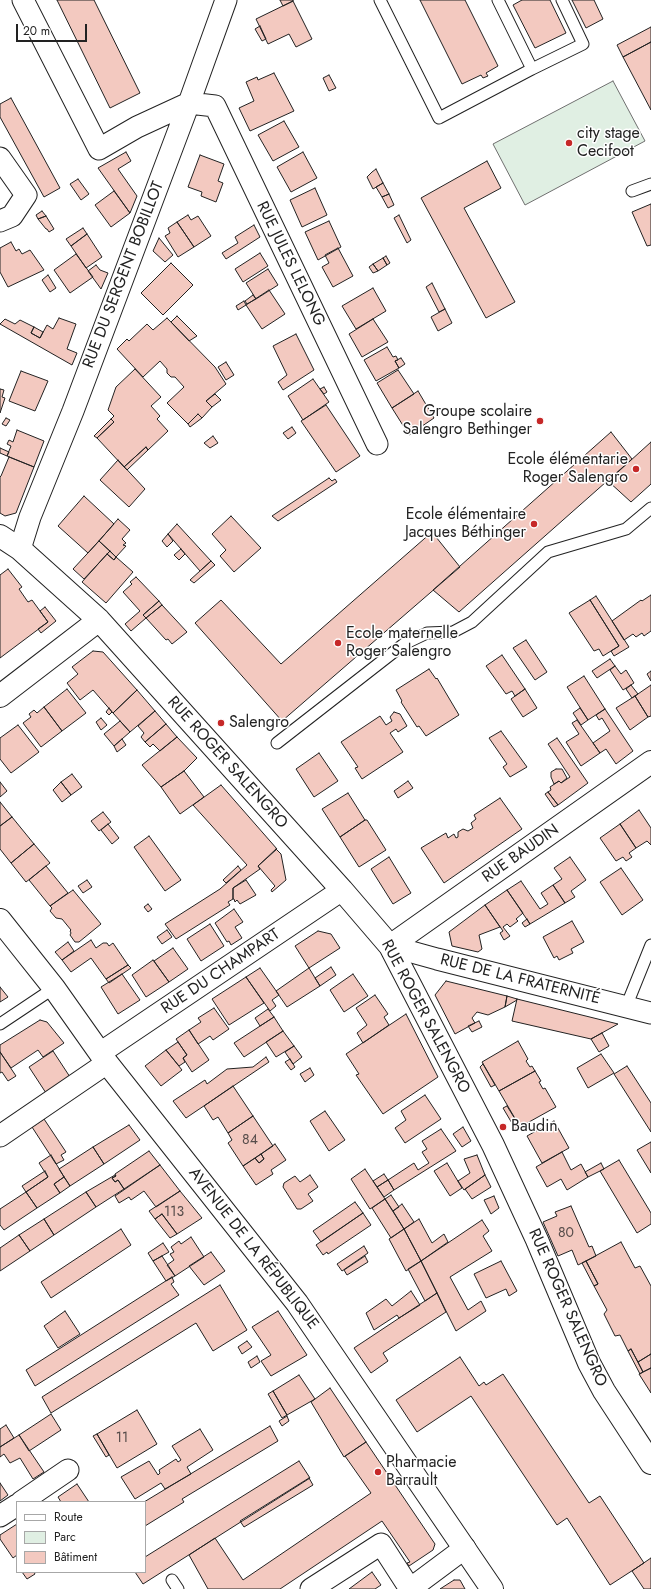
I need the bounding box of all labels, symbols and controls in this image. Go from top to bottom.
scale bar [18,16,89,42]
text: 20 m [23,22,50,40]
place label: city stage Cecifoot [577,124,640,162]
marker: city stage Cecifoot [564,138,574,148]
street label: RUE DU SERGENT BOBILLOT [79,179,169,371]
street label: RUE JULES LELONG [252,199,328,329]
place label: Groupe scolaire Salengro Bethinger [402,402,532,440]
marker: Groupe scolaire Salengro Bethinger [535,416,545,426]
place label: Ecole élémentarie Roger Salengro [507,450,628,488]
marker: Ecole élémentarie Roger Salengro [631,464,641,474]
place label: Ecole élémentaire Jacques Béthinger [405,505,526,543]
marker: Ecole élémentaire Jacques Béthinger [529,519,539,529]
place label: Ecole maternelle Roger Salengro [346,624,458,662]
marker: Ecole maternelle Roger Salengro [333,638,343,648]
street label: RUE ROGER SALENGRO [163,693,291,833]
place label: Salengro [229,713,289,733]
marker: Salengro [216,718,226,728]
street label: RUE BAUDIN [479,821,563,887]
street label: RUE DU CHAMPART [158,925,284,1019]
street label: RUE ROGER SALENGRO [376,937,474,1097]
street label: RUE DE LA FRATERNITÉ [438,951,602,1009]
place label: Baudin [511,1117,558,1137]
marker: Baudin [498,1122,508,1132]
house number: 84 [242,1133,258,1149]
street label: AVENUE DE LA RÉPUBLIQUE [184,1164,322,1334]
house number: 113 [164,1205,184,1221]
street label: RUE ROGER SALENGRO [523,1226,611,1390]
house number: 80 [558,1226,574,1242]
house number: 11 [116,1431,128,1447]
place label: Pharmacie Barrault [386,1453,457,1491]
marker: Pharmacie Barrault [373,1467,383,1477]
legend [16,1501,146,1573]
text: Route [54,1508,83,1526]
text: Parc [54,1528,76,1546]
text: Bâtiment [54,1548,97,1566]

